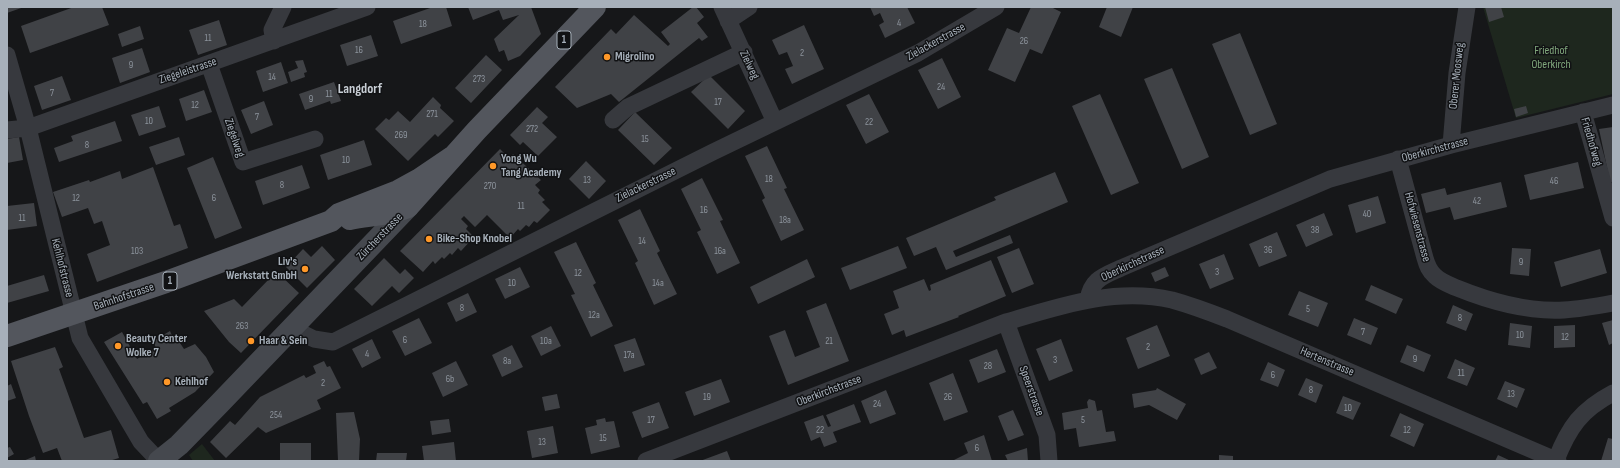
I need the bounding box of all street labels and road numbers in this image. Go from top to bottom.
street label: Zielackerstrasse [904,20,968,64]
road number: 1 [557,31,571,49]
street label: Oberer Moosweg [1446,42,1468,110]
street label: Zielweg [736,48,762,82]
street label: Ziegeleistrasse [157,54,219,88]
street label: Friedhofweg [1577,116,1605,168]
street label: Ziegelweg [221,117,247,159]
street label: Oberkirchstrasse [1400,134,1470,166]
street label: Zielackerstrasse [613,164,679,206]
street label: Hofwiesenstrasse [1401,191,1433,263]
street label: Zürcherstrasse [354,210,406,264]
street label: Kehlhofstrasse [48,237,76,299]
street label: Oberkirchstrasse [1099,243,1167,285]
road number: 1 [163,272,177,290]
street label: Bahnhofstrasse [92,280,156,314]
street label: Hertenstrasse [1298,344,1356,380]
street label: Speerstrasse [1015,364,1047,418]
street label: Oberkirchstrasse [795,372,863,410]

